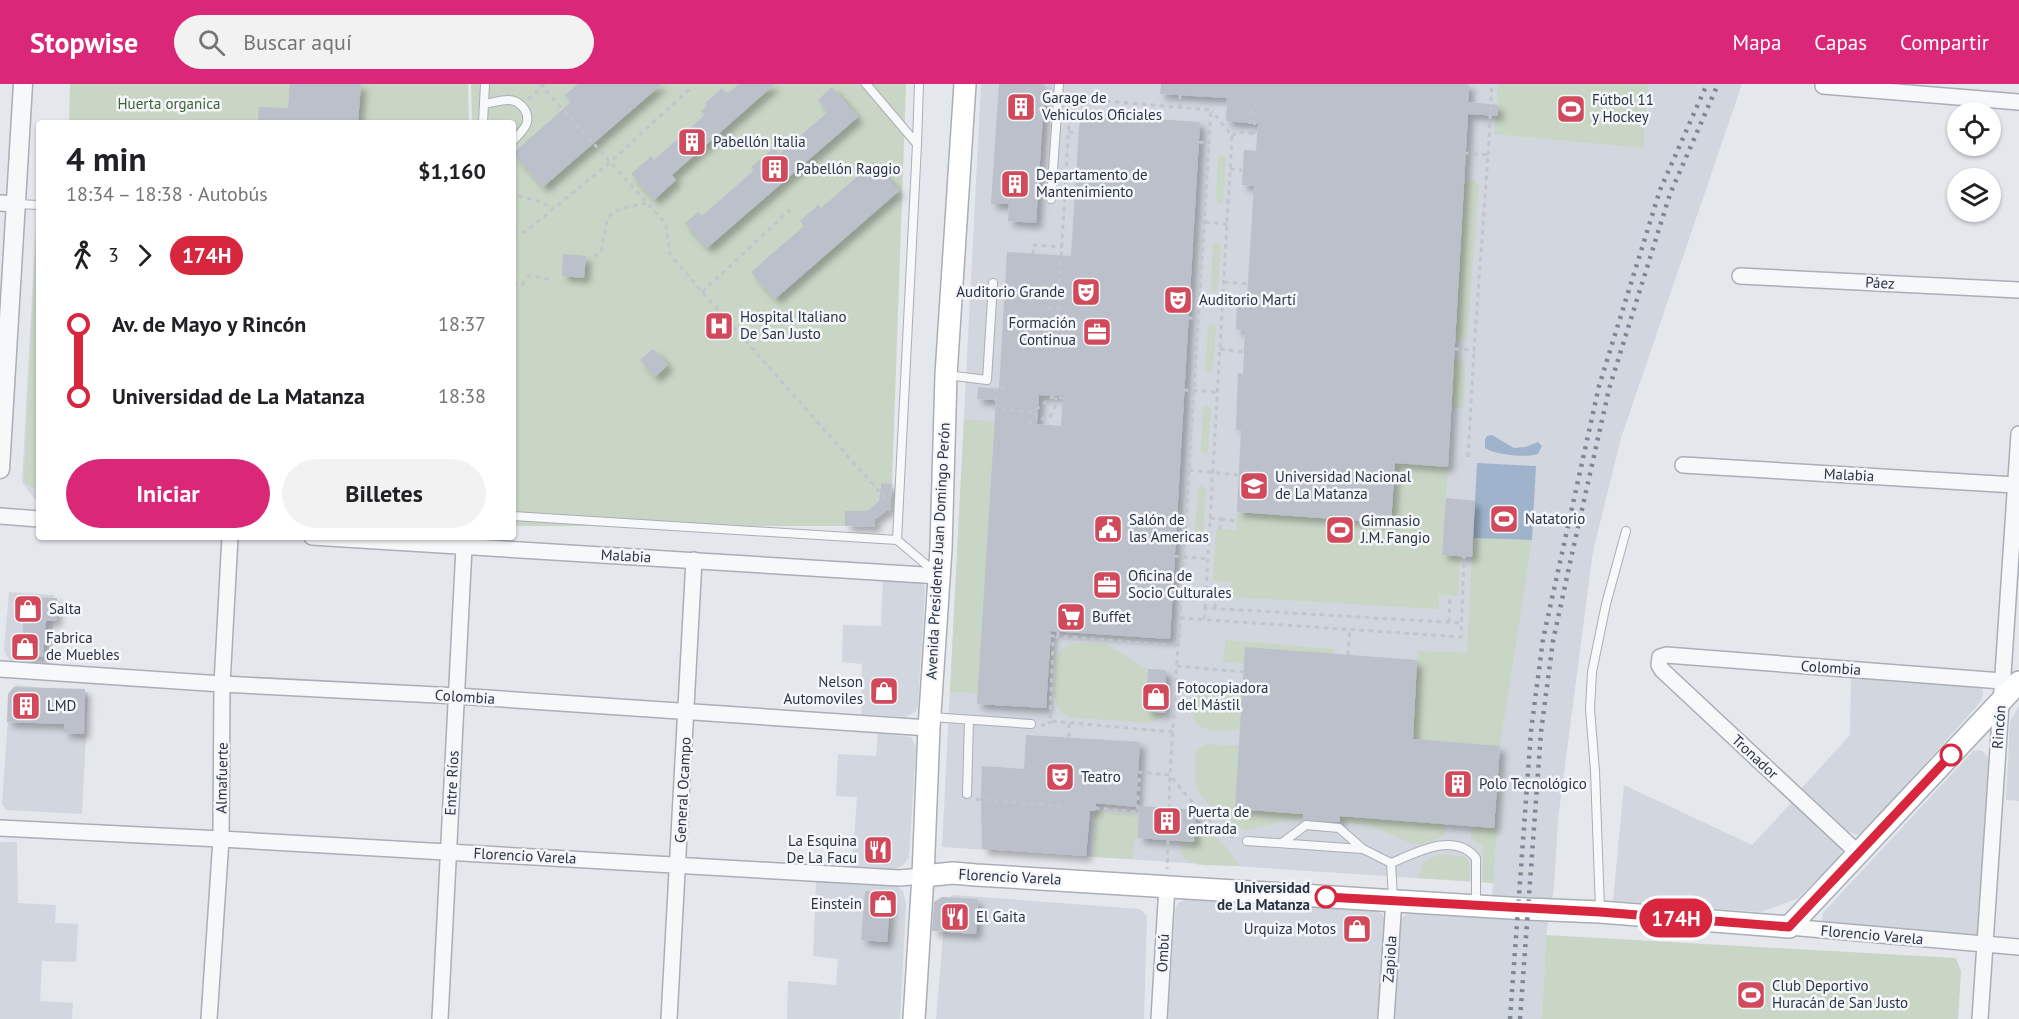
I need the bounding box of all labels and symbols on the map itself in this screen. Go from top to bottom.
place label: Garage de Vehiculos Oficiales [1041,88,1162,124]
place label: Fútbol 11 y Hockey [1592,90,1654,126]
building icon: Garage de Vehiculos Oficiales [1005,91,1037,123]
sports icon: Fútbol 11 y Hockey [1555,93,1587,125]
park label: Huerta organica [118,94,220,113]
building icon: Pabellón Italia [676,126,708,158]
place label: Pabellón Italia [713,132,806,151]
building icon: Pabellón Raggio [759,153,791,185]
place label: Pabellón Raggio [796,159,900,178]
place label: Departamento de Mantenimiento [1036,165,1148,201]
building icon: Departamento de Mantenimiento [999,168,1031,200]
street label: Páez [1865,272,1895,293]
theatre icon: Auditorio Grande [1070,276,1102,308]
place label: Auditorio Grande [956,282,1065,301]
theatre icon: Auditorio Martí [1162,284,1194,316]
place label: Auditorio Martí [1199,290,1296,309]
place label: Hospital Italiano De San Justo [740,307,846,343]
hospital icon: Hospital Italiano De San Justo [703,310,735,342]
place label: Formación Continua [1008,313,1076,349]
office icon: Formación Continua [1081,316,1113,348]
street label: Avenida Presidente Juan Domingo Perón [921,422,954,680]
street label: Malabia [1823,464,1875,485]
place label: Universidad Nacional de La Matanza [1275,467,1412,503]
school or university icon: Universidad Nacional de La Matanza [1238,470,1270,502]
sports icon: Natatorio [1488,503,1520,535]
place label: Natatorio [1525,509,1585,528]
place label: Salón de las Americas [1129,510,1209,546]
place label: Gimnasio J.M. Fangio [1360,511,1430,547]
public building icon: Salón de las Americas [1092,513,1124,545]
sports icon: Gimnasio J.M. Fangio [1324,514,1356,546]
street label: Malabia [600,545,652,566]
place label: Oficina de Socio Culturales [1128,566,1232,602]
office icon: Oficina de Socio Culturales [1091,569,1123,601]
shop icon: Salta [12,593,44,625]
place label: Salta [49,599,81,618]
supermarket icon: Buffet [1055,601,1087,633]
place label: Buffet [1092,607,1131,626]
place label: Fabrica de Muebles [46,628,120,664]
shop icon: Fabrica de Muebles [9,631,41,663]
street label: Colombia [1800,656,1862,679]
place label: Nelson Automoviles [784,672,863,708]
shop icon: Nelson Automoviles [868,675,900,707]
place label: Fotocopiadora del Mástil [1177,678,1268,714]
shop icon: Fotocopiadora del Mástil [1140,681,1172,713]
street label: Colombia [434,685,496,708]
building icon: LMD [10,690,42,722]
place label: LMD [47,696,76,715]
street label: Rincón [1987,704,2010,749]
street label: Tronador [1728,730,1783,783]
street label: General Ocampo [670,736,695,844]
street label: Almafuerte [211,742,232,814]
unlabelled marker [1940,744,1962,766]
street label: Entre Ríos [440,750,463,816]
theatre icon: Teatro [1044,761,1076,793]
place label: Teatro [1081,767,1121,786]
building icon: Polo Tecnológico [1442,768,1474,800]
place label: Polo Tecnológico [1479,774,1587,793]
place label: Puerta de entrada [1188,802,1249,838]
building icon: Puerta de entrada [1151,805,1183,837]
place label: La Esquina De La Facu [787,831,857,867]
restaurant icon: La Esquina De La Facu [862,834,894,866]
street label: Florencio Varela [473,843,577,868]
street label: Florencio Varela [958,864,1062,889]
place label: Universidad de La Matanza [1217,878,1310,914]
marker: Universidad de La Matanza [1315,886,1337,908]
shop icon: Einstein [867,888,899,920]
place label: Einstein [811,894,862,913]
line badge: 174H [1634,898,1718,938]
restaurant icon: El Gaita [939,901,971,933]
place label: El Gaita [976,907,1026,926]
shop icon: Urquiza Motos [1341,913,1373,945]
place label: Urquiza Motos [1244,919,1336,938]
street label: Florencio Varela [1820,921,1924,948]
street label: Ombú [1152,933,1173,973]
street label: Zapiola [1378,935,1401,983]
place label: Club Deportivo Huracán de San Justo [1772,976,1908,1012]
sports icon: Club Deportivo Huracán de San Justo [1735,979,1767,1011]

